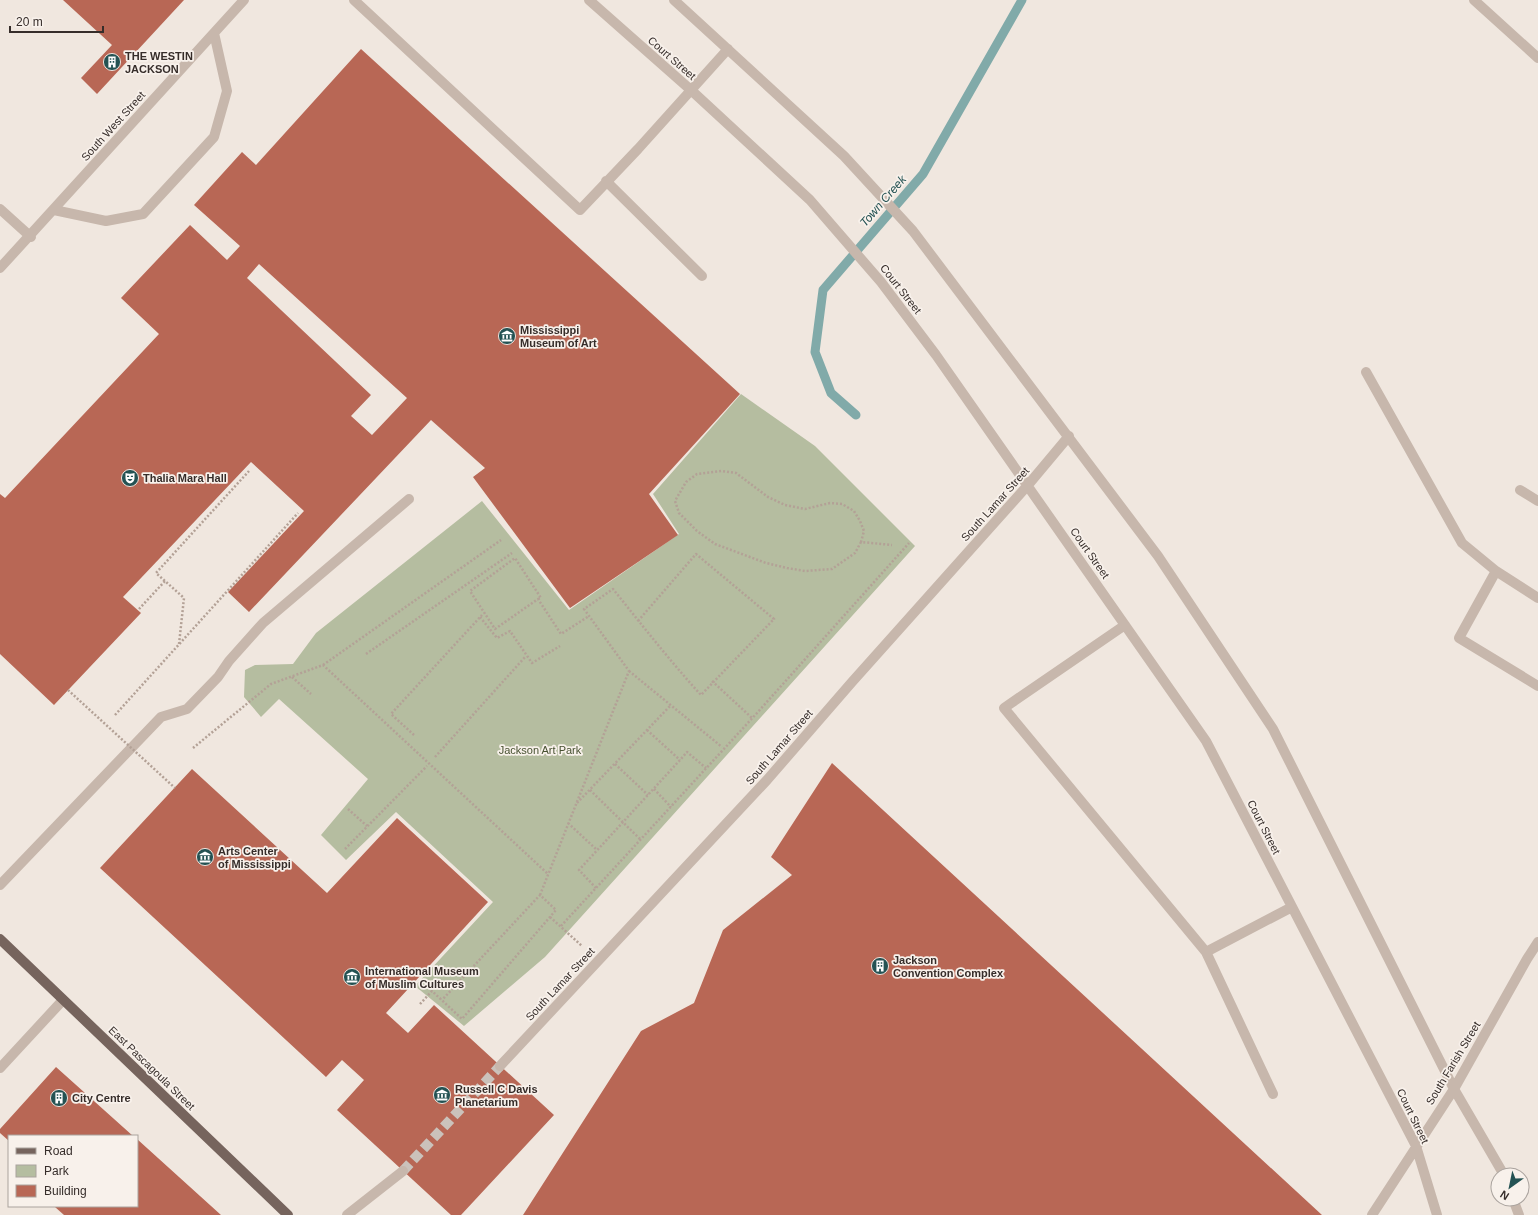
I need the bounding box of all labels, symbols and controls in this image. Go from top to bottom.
scale bar [10,8,103,34]
text: 20 m [16,15,43,29]
street label: Court Street [646,34,698,82]
place label: THE WESTIN JACKSON [125,50,193,75]
building icon: THE WESTIN JACKSON [102,52,122,72]
street label: South West Street [79,89,147,163]
water label: Town Creek [857,172,910,230]
street label: Court Street [878,262,924,316]
place label: Mississippi Museum of Art [520,324,597,349]
museum icon: Mississippi Museum of Art [497,326,517,346]
street label: South Lamar Street [959,465,1031,543]
theatre icon: Thalia Mara Hall [120,468,140,488]
place label: Thalia Mara Hall [143,472,227,484]
street label: Court Street [1068,525,1112,581]
street label: South Lamar Street [743,707,815,787]
park label: Jackson Art Park [499,744,582,756]
street label: Court Street [1245,798,1283,856]
place label: Arts Center of Mississippi [218,845,291,870]
museum icon: Arts Center of Mississippi [195,847,215,867]
street label: South Lamar Street [523,945,597,1023]
place label: Jackson Convention Complex [893,954,1004,979]
building icon: Jackson Convention Complex [870,956,890,976]
place label: International Museum of Muslim Cultures [365,965,479,990]
museum icon: International Museum of Muslim Cultures [342,967,362,987]
street label: South Farish Street [1423,1019,1483,1107]
street label: East Pascagoula Street [106,1024,198,1112]
place label: Russell C Davis Planetarium [455,1083,538,1108]
museum icon: Russell C Davis Planetarium [432,1085,452,1105]
street label: Court Street [1395,1087,1431,1145]
building icon: City Centre [49,1088,69,1108]
place label: City Centre [72,1092,131,1104]
legend [8,1135,138,1207]
text: Road [44,1144,73,1158]
text: Park [44,1164,70,1178]
north arrow [1490,1167,1530,1207]
text: Building [44,1184,87,1198]
text: N [1498,1188,1511,1203]

